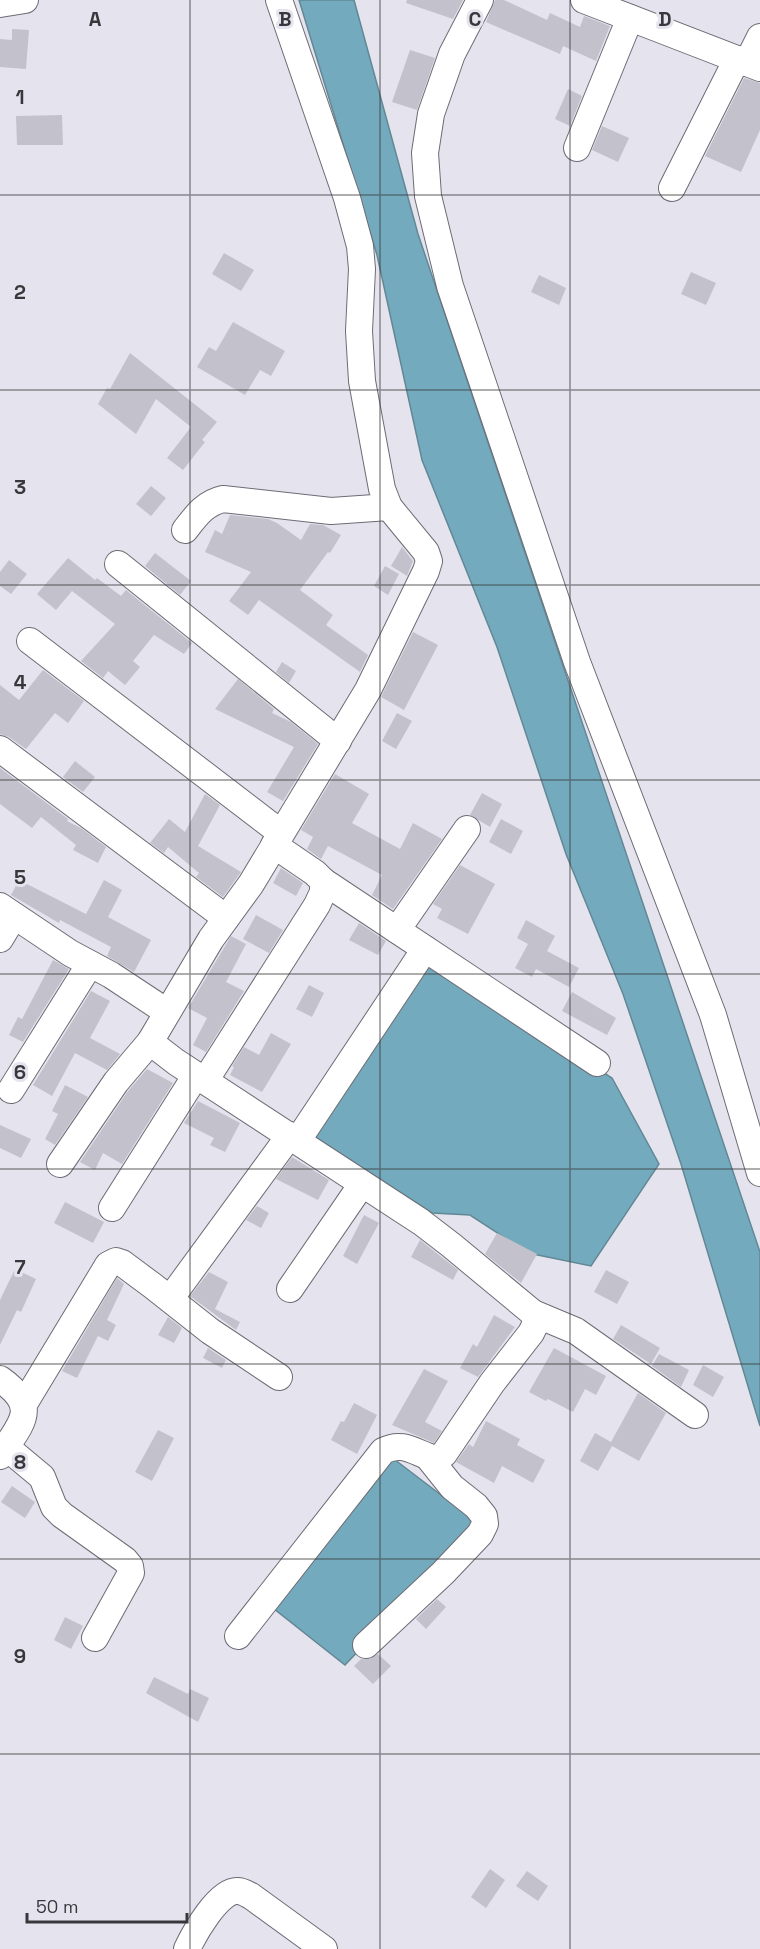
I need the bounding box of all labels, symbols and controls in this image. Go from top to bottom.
text: A [89,6,102,32]
text: B [278,6,292,32]
text: C [469,6,482,32]
text: D [658,6,672,32]
text: 1 [15,84,25,110]
text: 2 [14,279,26,305]
text: 3 [14,474,26,500]
text: 4 [14,669,27,695]
text: 5 [14,864,26,890]
text: 6 [14,1059,26,1085]
text: 7 [14,1254,26,1280]
text: 8 [14,1449,26,1475]
text: 9 [14,1643,26,1669]
scale bar [27,1886,188,1924]
text: 50 m [36,1895,78,1918]

